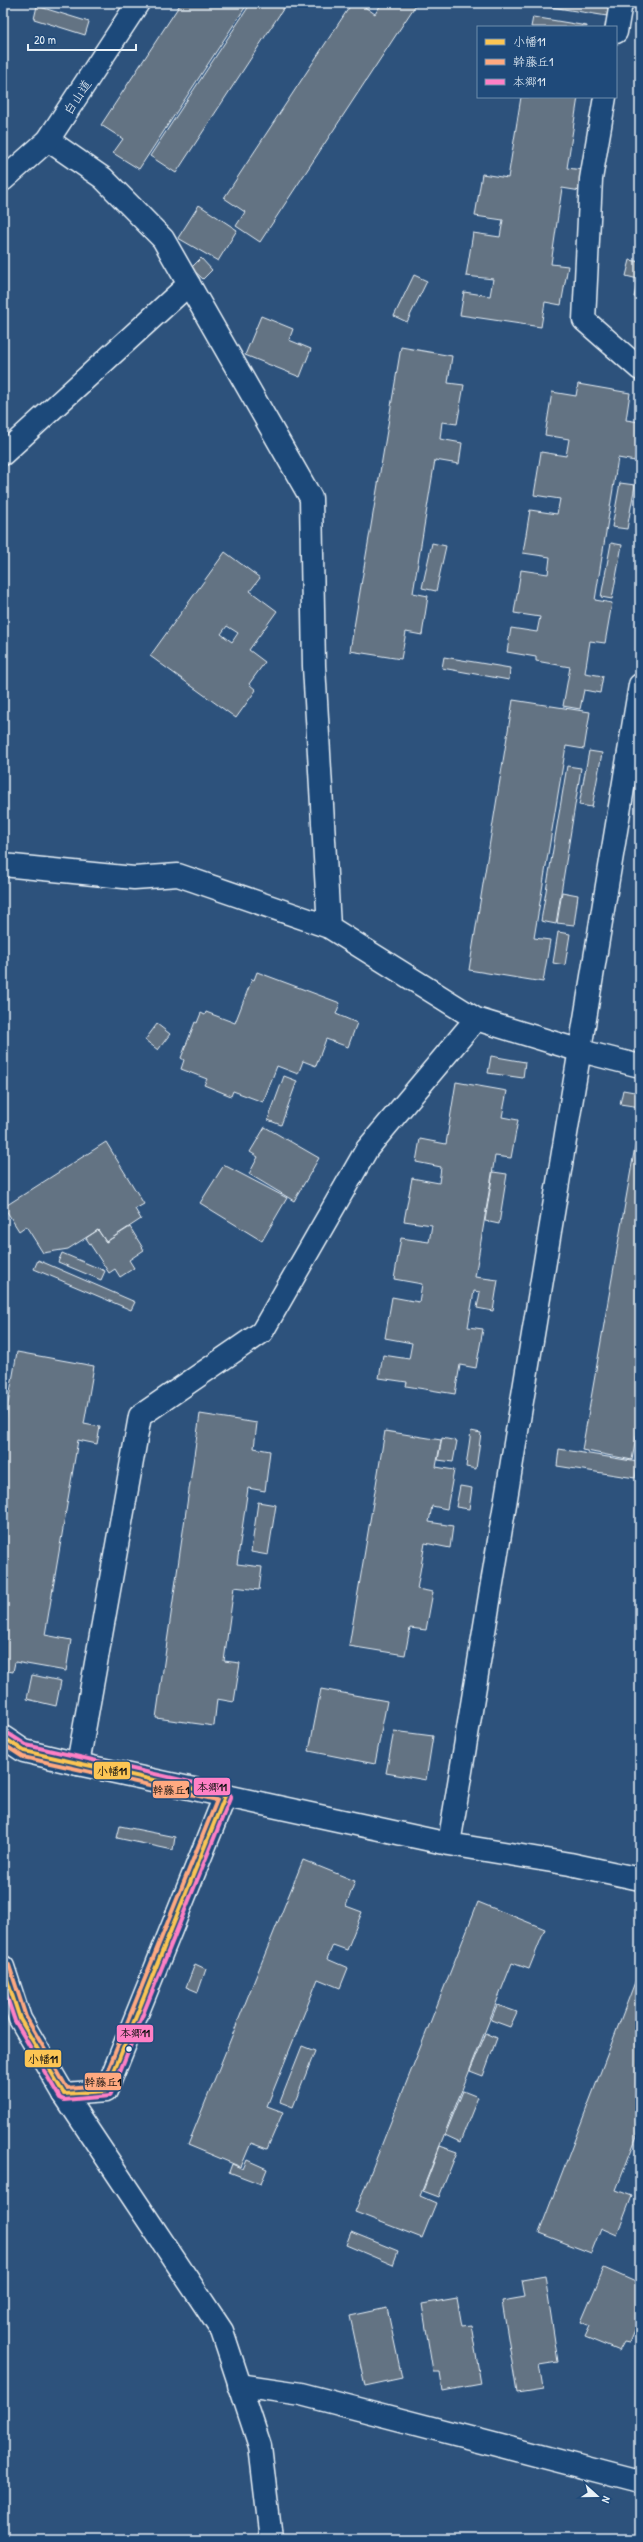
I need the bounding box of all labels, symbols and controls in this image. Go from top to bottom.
scale bar [28,26,136,52]
legend [477,26,617,98]
text: 20 m [34,31,56,48]
text: 小幡11 [513,33,546,50]
text: 幹藤丘1 [513,53,553,70]
text: 本郷11 [513,73,546,90]
street label: 白山道 [59,76,95,118]
line badge: 小幡11 [93,1761,131,1780]
text: 小幡11 [97,1764,127,1778]
line badge: 本郷11 [193,1777,231,1796]
line badge: 幹藤丘1 [152,1780,190,1799]
text: 本郷11 [197,1780,227,1794]
text: 幹藤丘1 [153,1783,190,1797]
line badge: 本郷11 [116,2024,154,2043]
text: 本郷11 [120,2026,150,2040]
unlabelled marker [124,2044,134,2054]
line badge: 小幡11 [24,2049,62,2068]
text: 小幡11 [28,2052,58,2066]
line badge: 幹藤丘1 [84,2072,122,2091]
text: 幹藤丘1 [85,2075,122,2089]
north arrow [577,2476,617,2516]
text: N [599,2494,614,2505]

